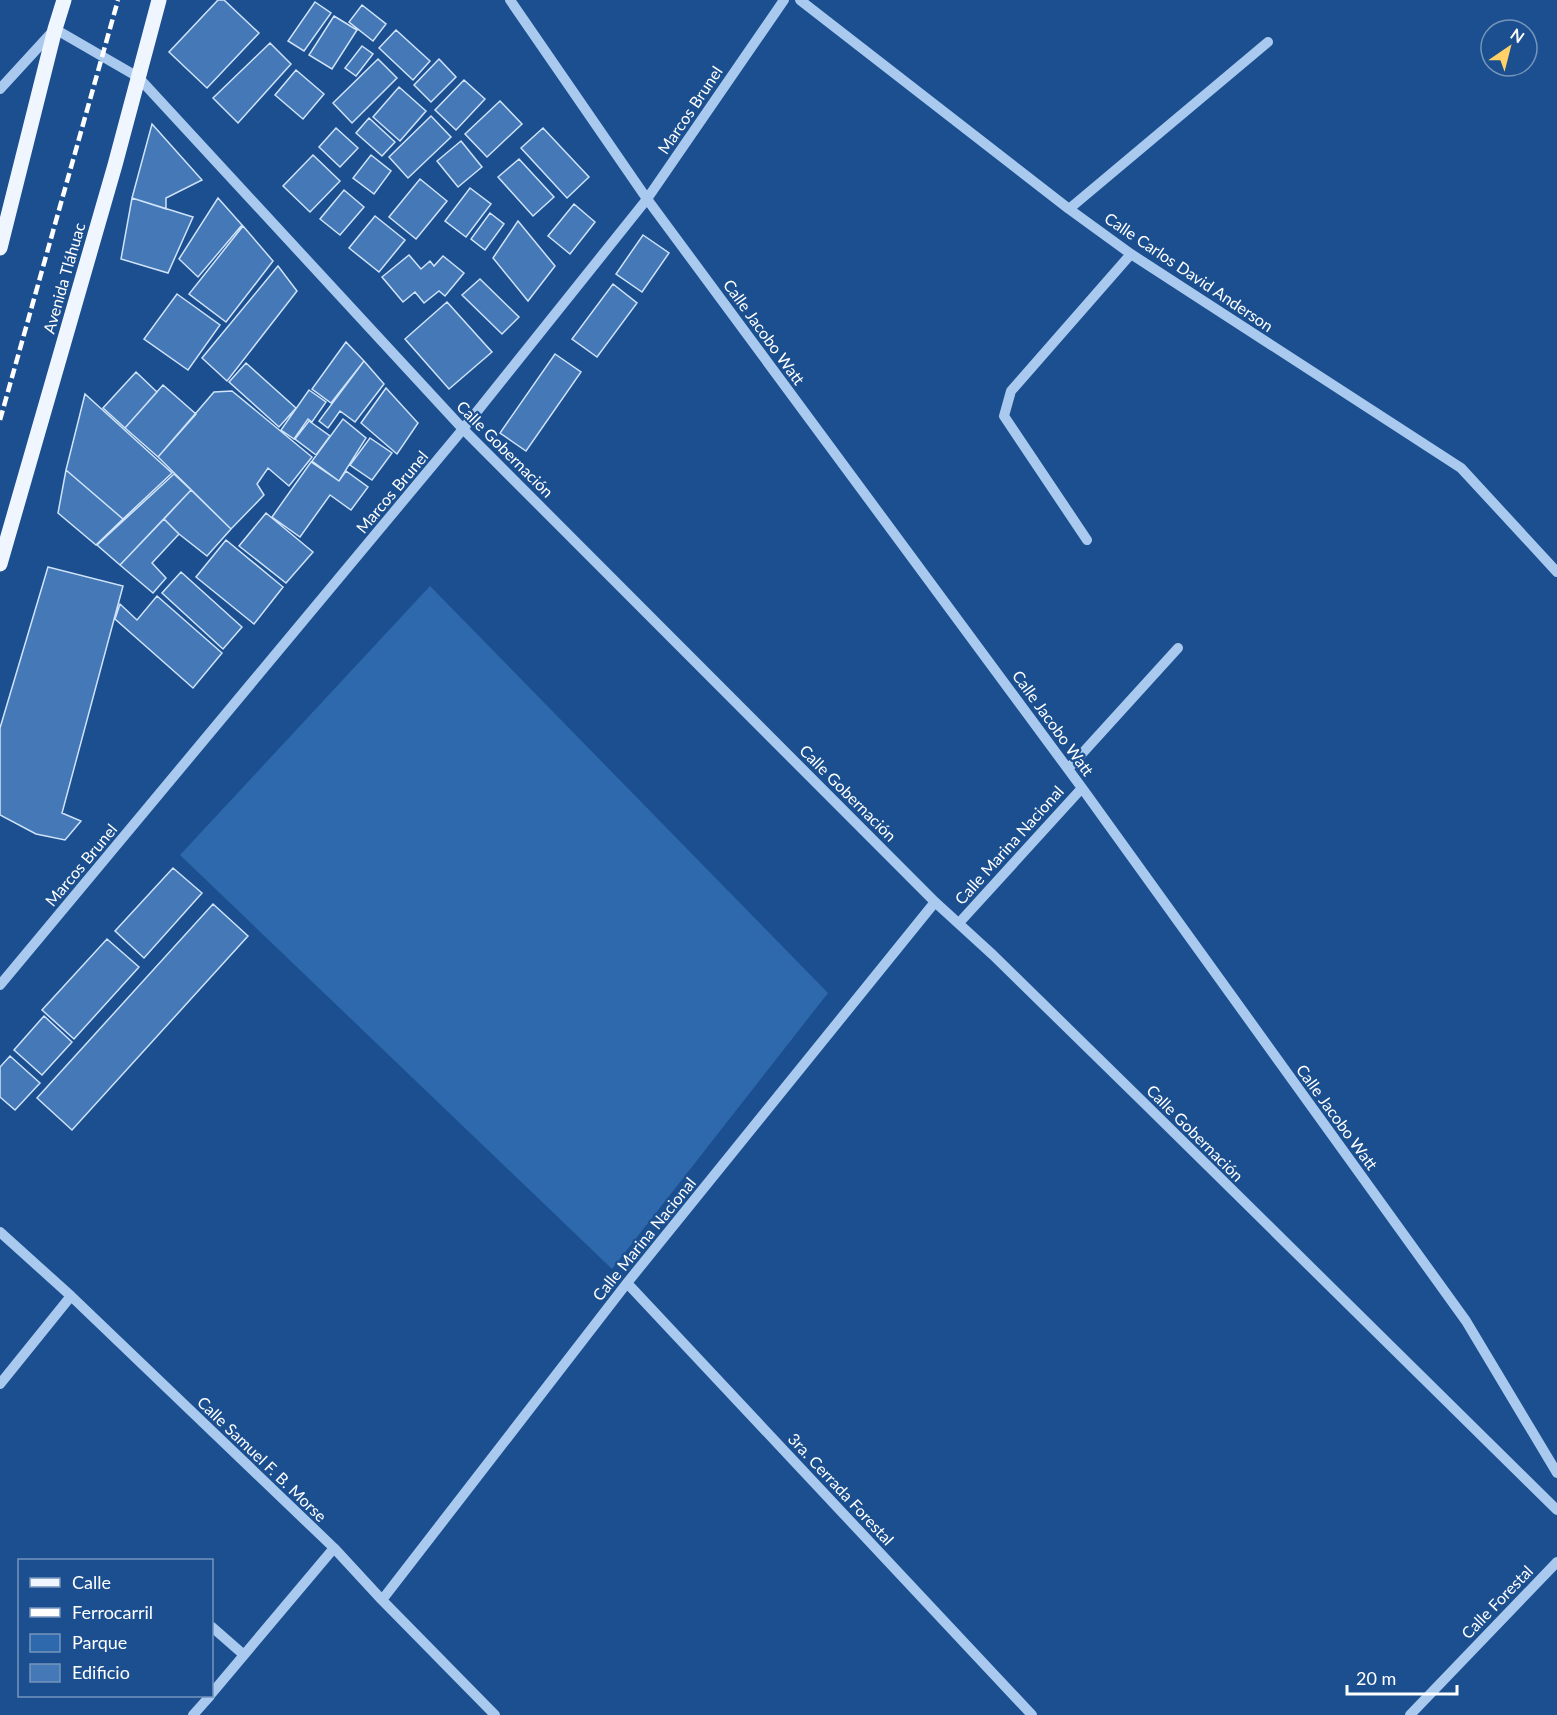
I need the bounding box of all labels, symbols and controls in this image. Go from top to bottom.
north arrow [1479,18,1539,78]
text: N [1507,24,1528,47]
street label: Marcos Brunel [653,62,726,157]
street label: Calle Carlos David Anderson [1101,208,1277,335]
street label: Avenida Tláhuac [39,220,89,335]
street label: Calle Jacobo Watt [720,275,809,388]
street label: Calle Gobernación [453,396,558,501]
street label: Marcos Brunel [352,447,432,537]
street label: Calle Jacobo Watt [1009,666,1098,779]
street label: Calle Gobernación [796,740,901,845]
street label: Calle Marina Nacional [950,781,1067,908]
street label: Marcos Brunel [41,820,121,910]
street label: Calle Jacobo Watt [1293,1060,1382,1173]
street label: Calle Gobernación [1143,1080,1248,1185]
street label: Calle Marina Nacional [588,1173,699,1304]
street label: Calle Samuel F. B. Morse [194,1392,331,1525]
street label: 3ra. Cerrada Forestal [785,1429,898,1549]
legend [18,1559,213,1697]
street label: Calle Forestal [1457,1561,1536,1642]
text: Calle [72,1571,111,1593]
text: Ferrocarril [72,1601,153,1623]
text: Parque [72,1631,127,1653]
scale bar [1347,1658,1456,1696]
text: Edificio [72,1661,130,1683]
text: 20 m [1356,1667,1396,1689]

